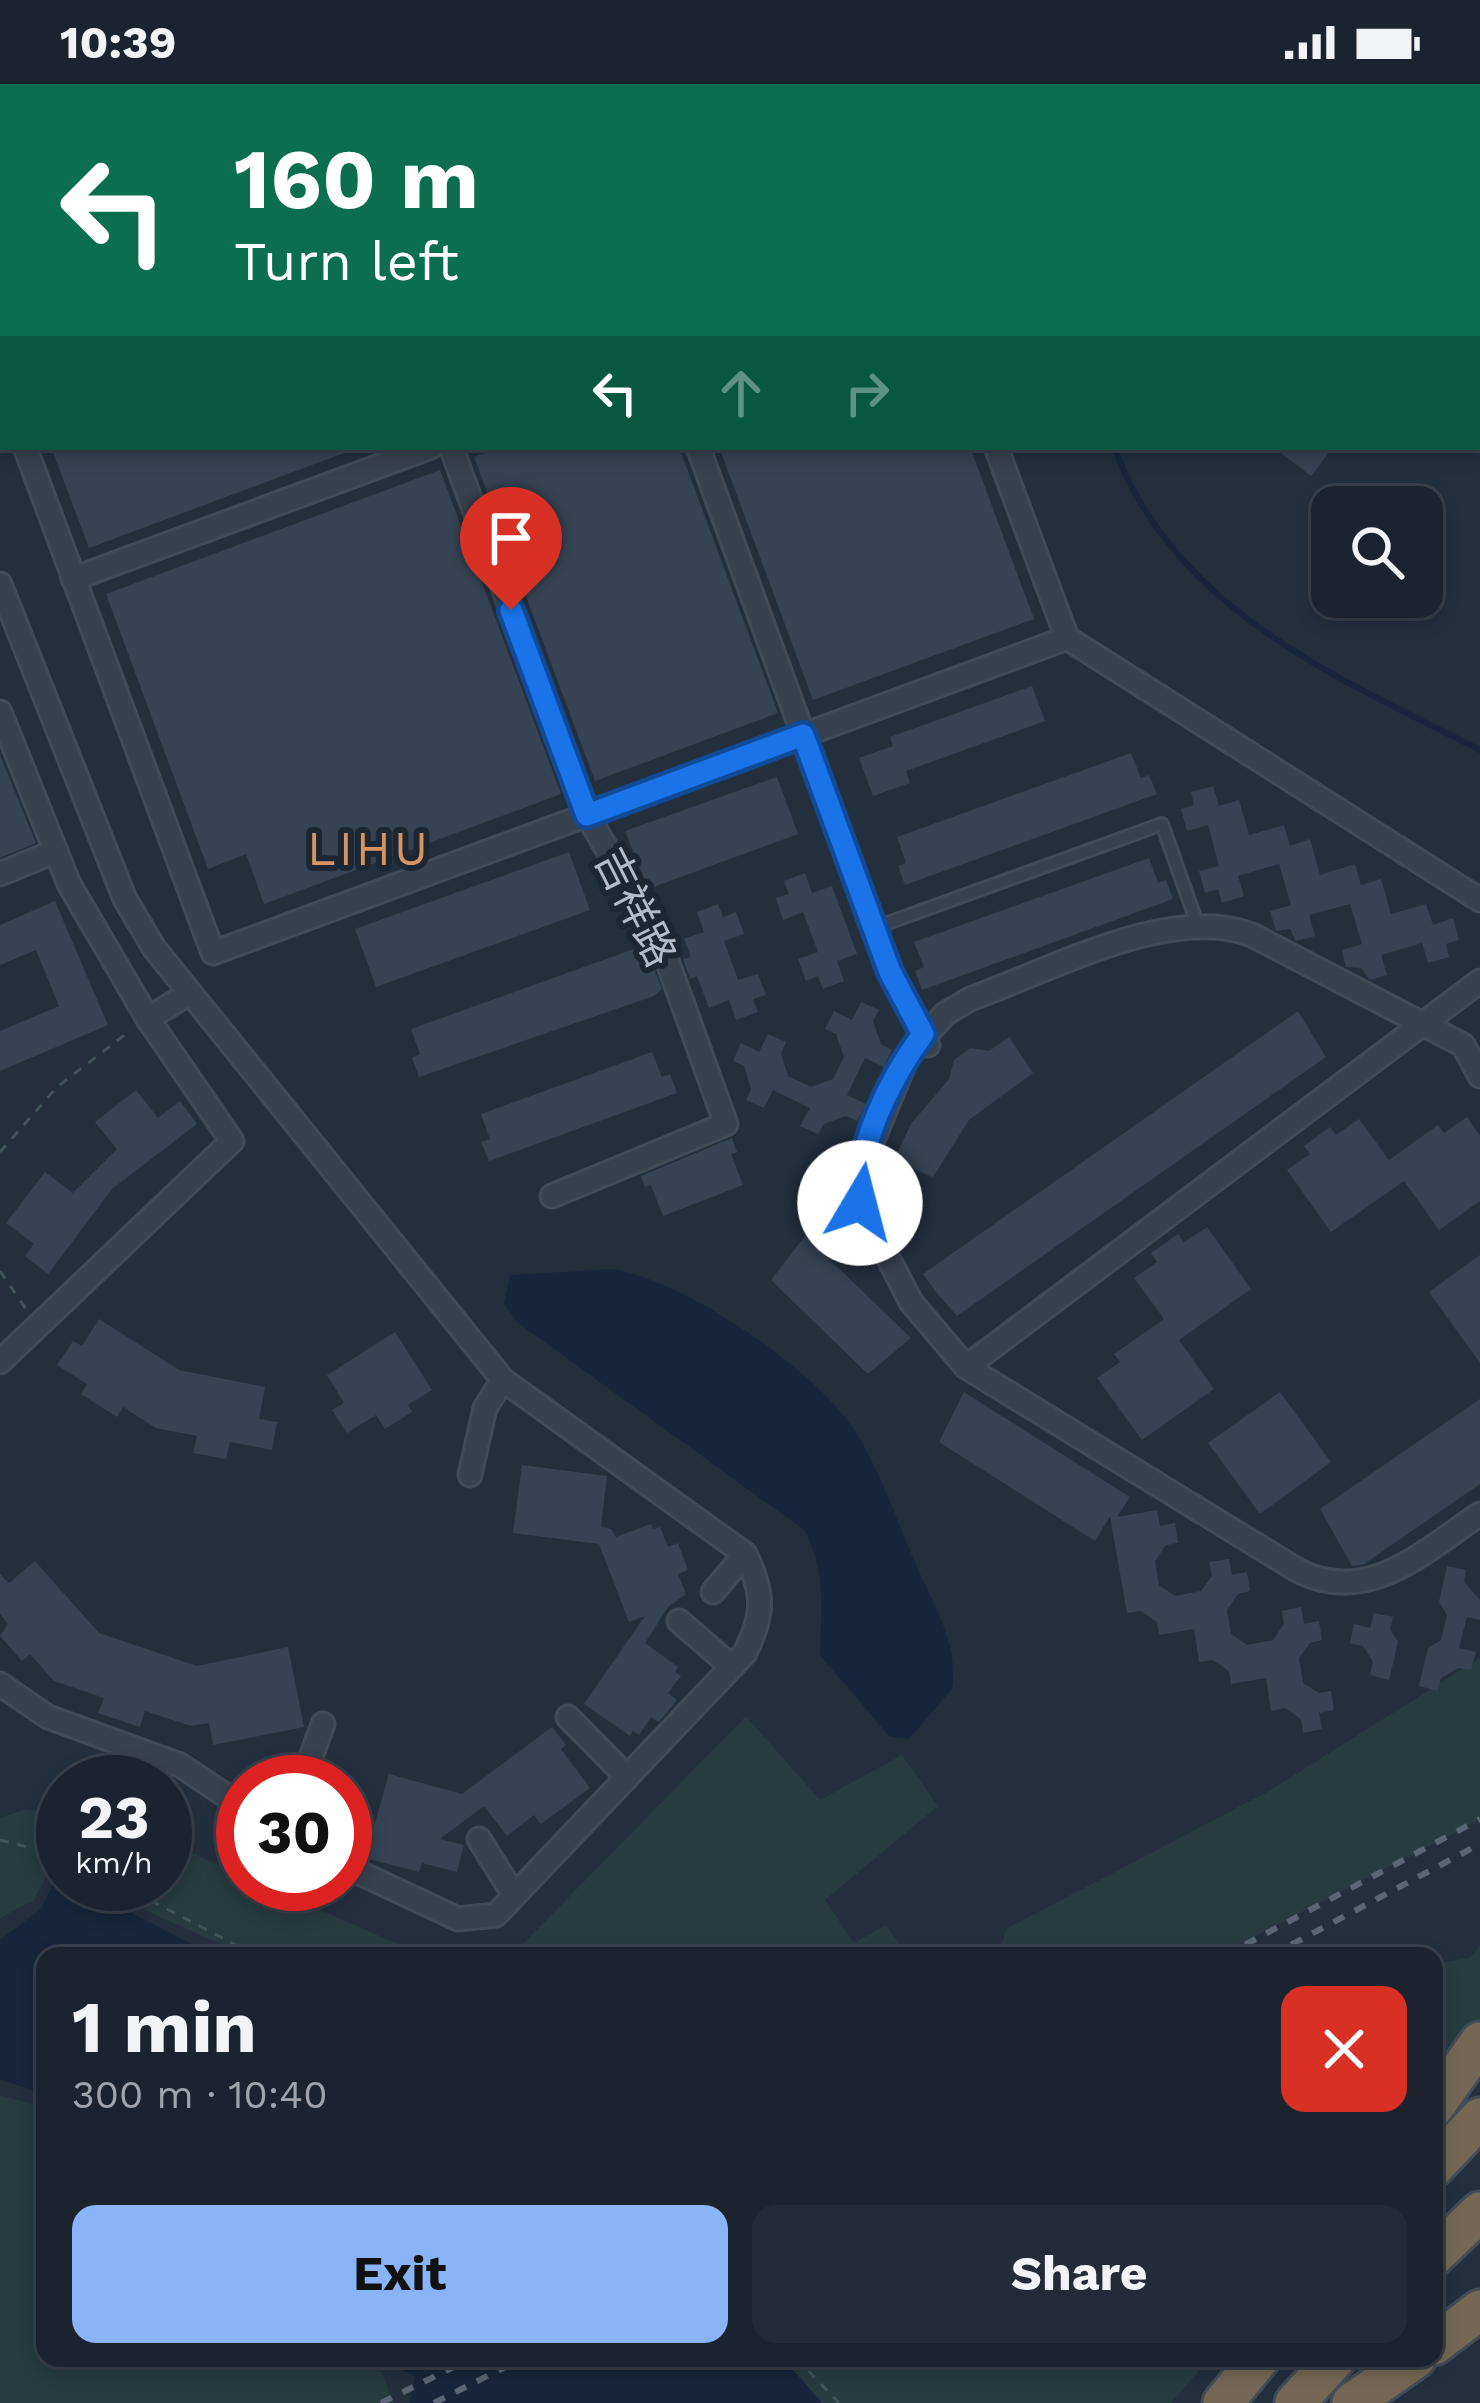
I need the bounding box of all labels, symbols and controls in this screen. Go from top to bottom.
text: 10:39 [60,16,176,69]
text: 160 m [234,130,479,228]
icon: left [36,132,192,288]
text: Turn left [234,230,459,293]
icon: left [582,360,648,426]
icon: ahead [708,360,774,426]
icon: right [834,360,900,426]
map controls [1311,486,1443,618]
button: search [1311,486,1443,618]
pin [460,487,562,610]
icon: arrive [478,505,544,571]
district label: LIHU [307,820,431,877]
street label: 吉祥路 [585,840,686,974]
position arrow [797,1140,923,1266]
speed limit sign: 30 [216,1755,372,1911]
text: 23 [78,1782,150,1853]
text: km/h [75,1845,153,1880]
text: 1 min [72,1985,257,2069]
button: close [1281,1986,1407,2112]
text: 300 m · 10:40 [72,2072,327,2117]
button: Exit [72,2205,728,2343]
button: Share [752,2205,1407,2343]

